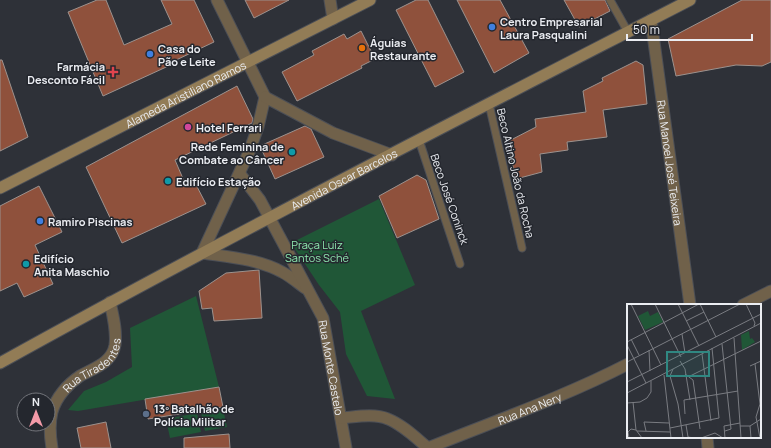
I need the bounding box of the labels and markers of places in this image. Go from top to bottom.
place label: Centro Empresarial Laura Pasqualini [500,14,603,42]
marker: Centro Empresarial Laura Pasqualini [487,22,497,32]
place label: Águias Restaurante [370,35,437,63]
place label: Casa do Pão e Leite [158,41,216,69]
marker: Águias Restaurante [357,43,367,53]
marker: Casa do Pão e Leite [145,49,155,59]
place label: Farmácia Desconto Fácil [27,59,105,87]
marker: Farmácia Desconto Fácil [108,67,118,77]
place label: Hotel Ferrari [196,120,262,135]
marker: Hotel Ferrari [183,122,193,132]
place label: Rede Feminina de Combate ao Câncer [179,139,285,167]
marker: Rede Feminina de Combate ao Câncer [287,147,297,157]
place label: Edifício Estação [176,174,261,189]
marker: Edifício Estação [163,176,173,186]
place label: Ramiro Piscinas [48,214,132,229]
marker: Ramiro Piscinas [35,216,45,226]
place label: Edifício Anita Maschio [34,251,110,279]
marker: Edifício Anita Maschio [21,259,31,269]
place label: 13º Batalhão de Polícia Militar [154,401,235,429]
marker: 13º Batalhão de Polícia Militar [141,409,151,419]

